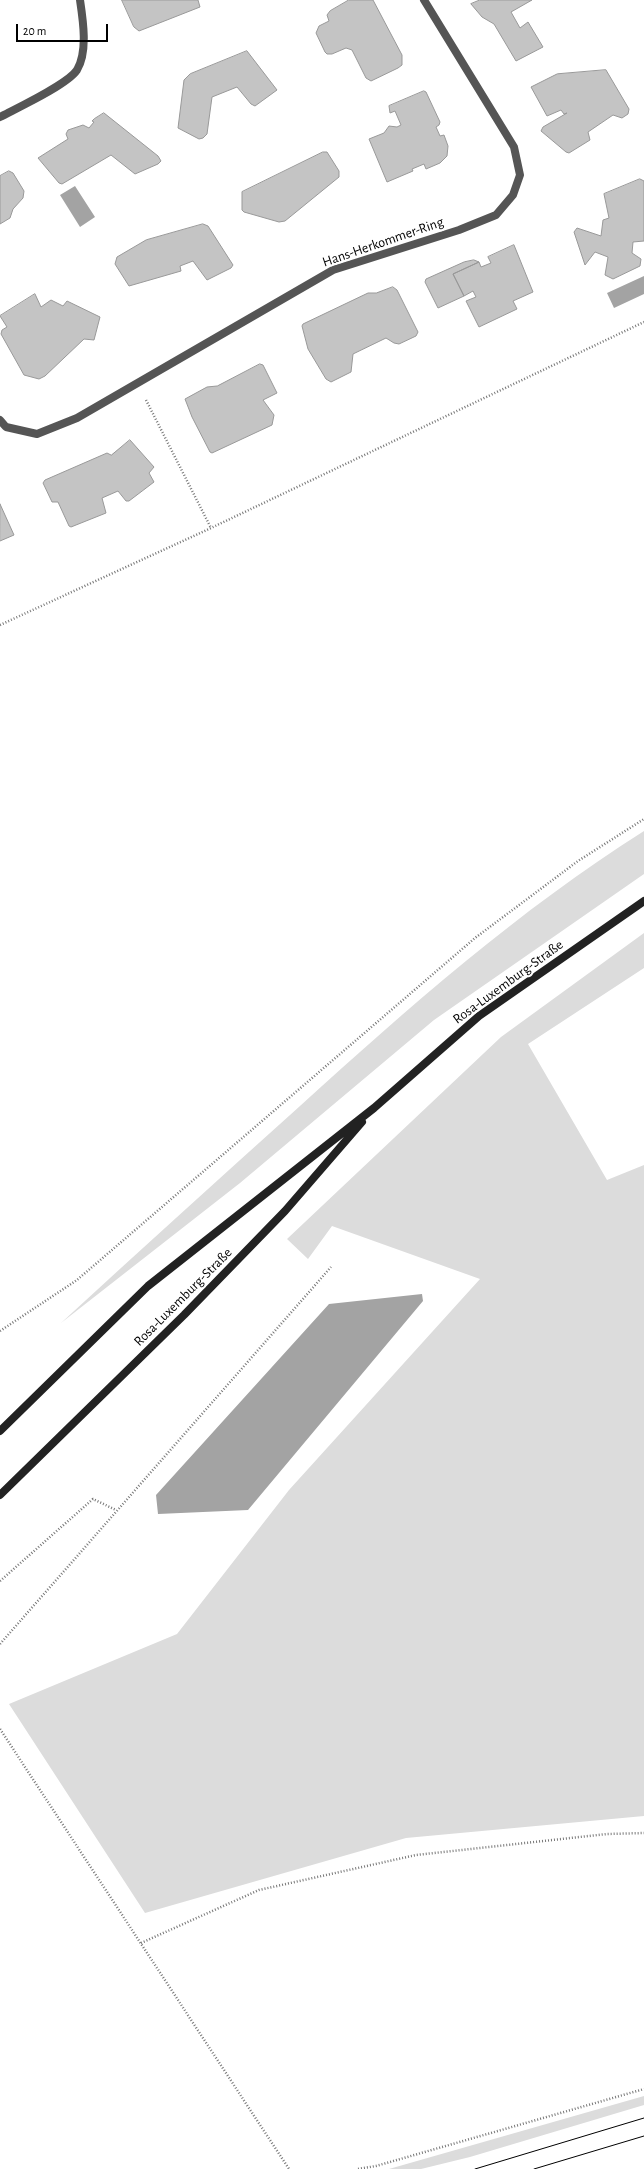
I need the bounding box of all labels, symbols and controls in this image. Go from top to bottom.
scale bar [18,16,110,42]
text: 20 m [23,25,46,37]
street label: Hans-Herkommer-Ring [320,213,446,271]
street label: Rosa-Luxemburg-Straße [450,936,566,1028]
street label: Rosa-Luxemburg-Straße [130,1244,236,1350]

